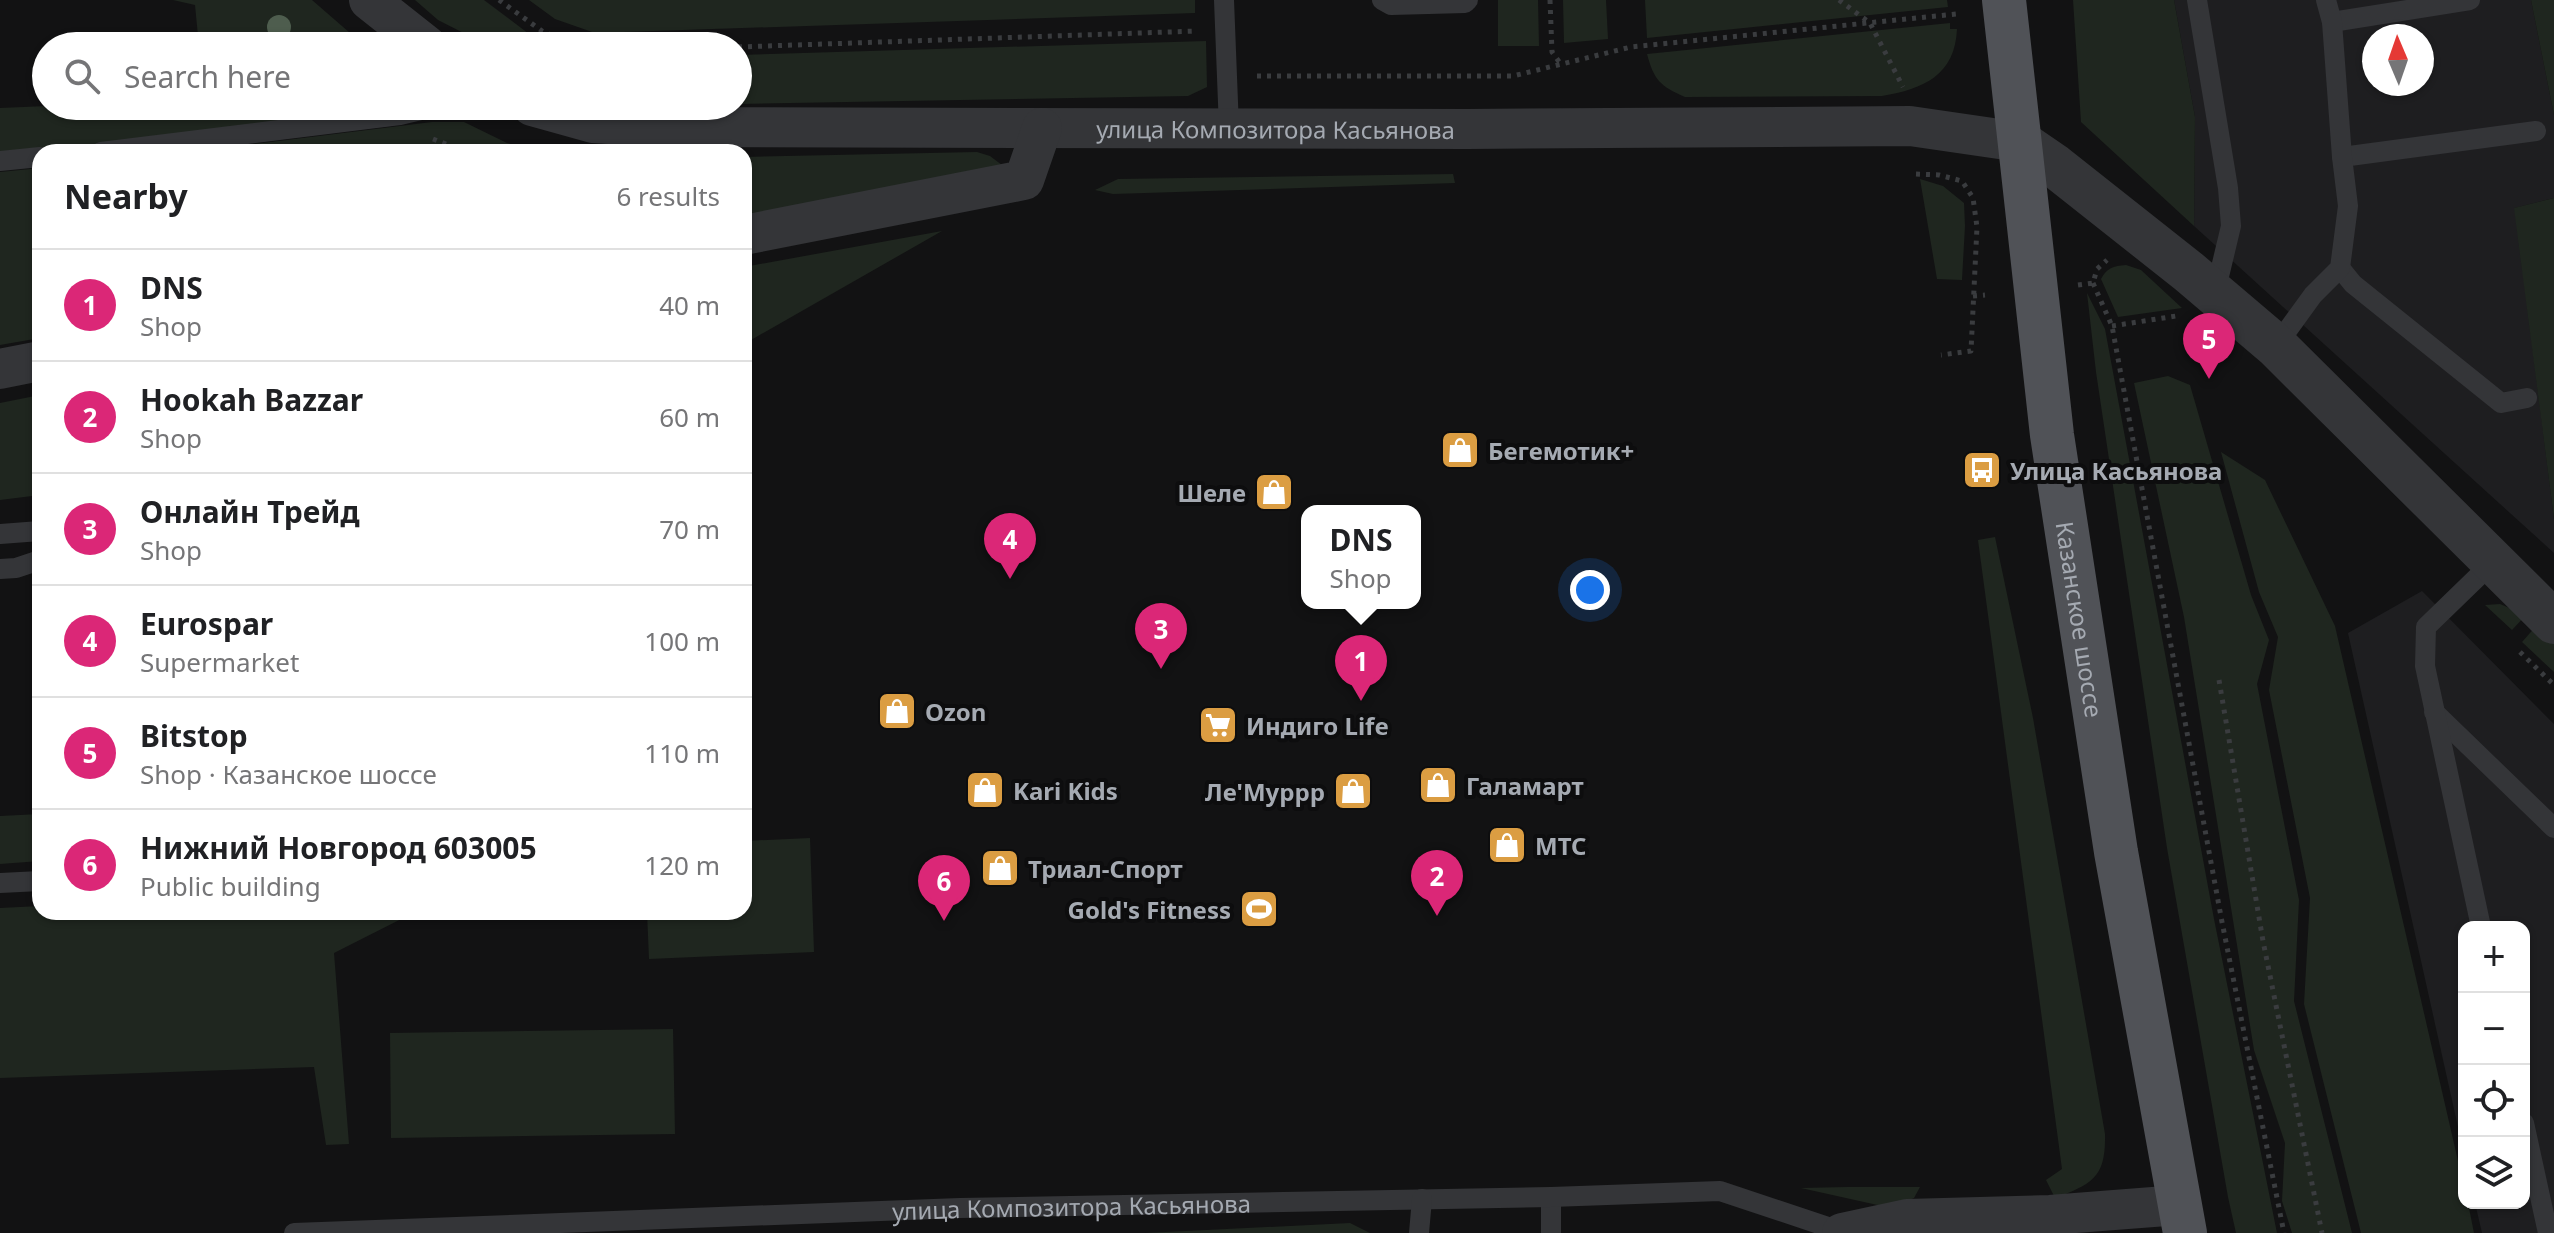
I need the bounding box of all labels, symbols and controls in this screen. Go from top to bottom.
north arrow [2362,24,2434,96]
search box [32,32,752,120]
icon: search [60,54,104,98]
text: Search here [124,56,291,97]
street label: улица Композитора Касьянова [1096,112,1455,145]
text: Nearby [64,173,188,219]
text: 6 results [616,178,720,214]
text: DNS [140,267,203,308]
text: 1 [83,287,97,323]
text: 40 m [659,287,720,323]
text: Shop [140,308,202,344]
pin: 5 [2183,313,2235,379]
text: Hookah Bazzar [140,379,363,420]
text: 2 [83,399,97,435]
text: 60 m [659,399,720,435]
text: Shop [140,420,202,456]
shop icon: Бегемотик+ [1439,429,1481,471]
place label: Бегемотик+ [1488,434,1634,467]
bus stop icon: Улица Касьянова [1961,449,2003,491]
place label: Улица Касьянова [2010,454,2222,487]
shop icon: Шеле [1253,471,1295,513]
place label: Шеле [1177,476,1246,509]
text: Онлайн Трейд [140,491,360,532]
popup [1301,505,1421,609]
text: 3 [83,511,97,547]
text: 70 m [659,511,720,547]
pin: 4 [984,513,1036,579]
text: DNS [1330,519,1392,560]
street label: Казанское шоссе [2049,519,2112,720]
text: Shop [140,532,202,568]
text: Shop [1330,560,1392,596]
your location [1570,570,1610,610]
text: Eurospar [140,603,273,644]
pin: 3 [1135,603,1187,669]
text: 4 [83,623,97,659]
text: 100 m [644,623,720,659]
pin: 1 [1335,635,1387,701]
text: Supermarket [140,644,299,680]
shop icon: Ozon [876,690,918,732]
place label: Ozon [925,695,986,728]
supermarket icon: Индиго Life [1197,704,1239,746]
place label: Индиго Life [1246,709,1389,742]
text: Bitstop [140,715,248,756]
text: 5 [83,735,97,771]
text: 110 m [644,735,720,771]
text: Shop · Казанское шоссе [140,756,437,792]
shop icon: Галамарт [1417,764,1459,806]
shop icon: Kari Kids [964,769,1006,811]
place label: Галамарт [1466,769,1584,802]
shop icon: Ле'Муррр [1332,770,1374,812]
place label: Kari Kids [1013,774,1118,807]
place label: Ле'Муррр [1205,775,1325,808]
shop icon: МТС [1486,824,1528,866]
text: Нижний Новгород 603005 [140,827,537,868]
place label: МТС [1535,829,1586,862]
text: 6 [83,847,97,883]
text: 120 m [644,847,720,883]
shop icon: Триал-Спорт [979,847,1021,889]
pin: 2 [1411,850,1463,916]
place label: Триал-Спорт [1028,852,1183,885]
pin: 6 [918,855,970,921]
text: Public building [140,868,321,904]
sports icon: Gold's Fitness [1238,888,1280,930]
place label: Gold's Fitness [1068,893,1231,926]
map controls [2458,921,2530,1209]
button: + [2458,921,2530,993]
button: − [2458,993,2530,1065]
button: locate [2458,1065,2530,1137]
button: layers [2458,1137,2530,1209]
street label: улица Композитора Касьянова [892,1186,1251,1227]

